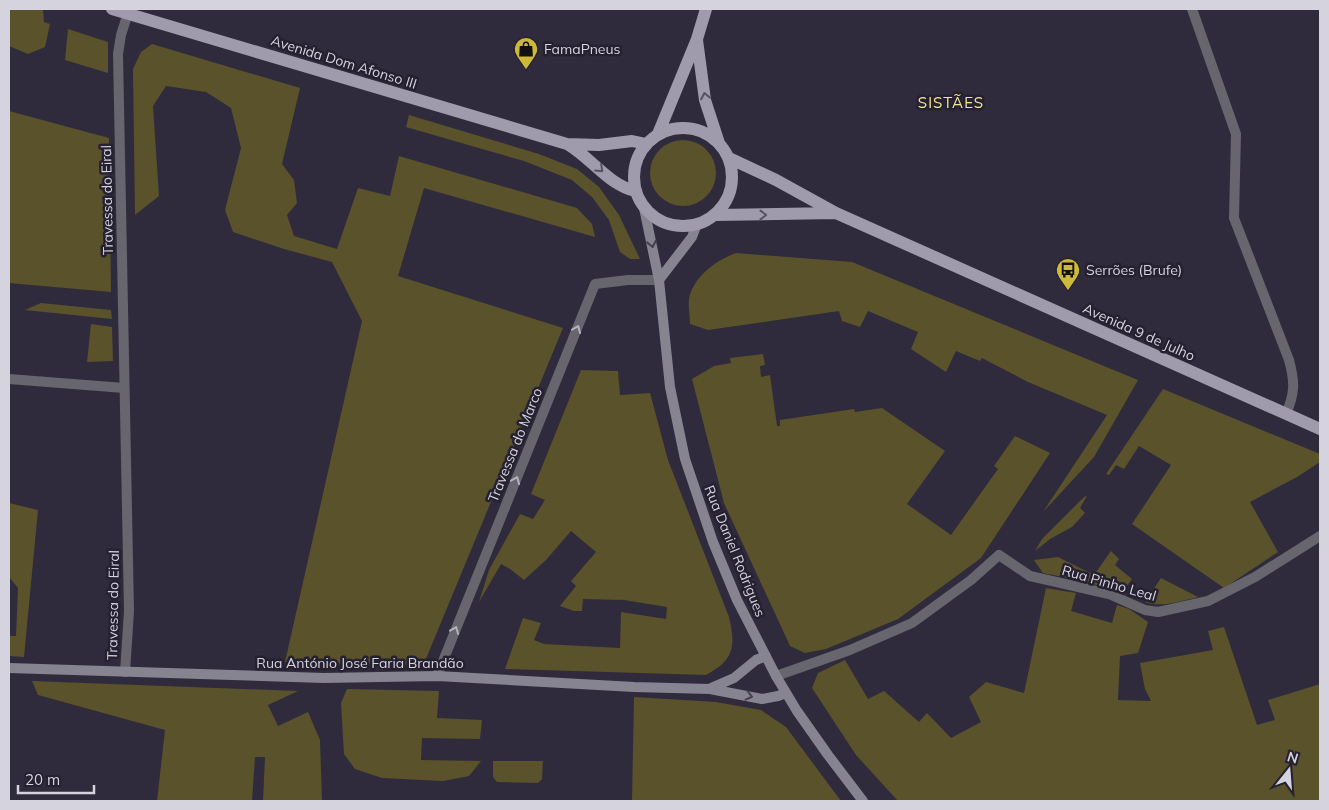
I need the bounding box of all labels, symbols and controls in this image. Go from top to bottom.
street label: Avenida Dom Afonso III [269,31,419,93]
shop icon: FamaPneus [513,36,539,70]
place label: FamaPneus [544,40,621,58]
one-way arrow [700,91,711,100]
district label: SISTÃES [918,93,984,112]
street label: Travessa do Eiral [97,145,117,255]
one-way arrow [595,163,604,172]
one-way arrow [760,210,768,220]
one-way arrow [646,239,656,248]
bus stop icon: Serrões (Brufe) [1055,257,1081,291]
place label: Serrões (Brufe) [1086,261,1182,279]
street label: Avenida 9 de Julho [1080,299,1198,365]
one-way arrow [570,325,581,334]
street label: Travessa do Marco [484,385,546,505]
one-way arrow [510,476,520,484]
street label: Rua Daniel Rodrigues [700,483,770,619]
street label: Travessa do Eiral [103,550,123,660]
street label: Rua Pinho Leal [1060,561,1158,605]
one-way arrow [449,626,459,635]
street label: Rua António José Faria Brandão [256,654,464,672]
one-way arrow [744,690,753,701]
north arrow [1264,745,1314,795]
text: N [1285,747,1300,768]
scale bar [18,762,94,794]
text: 20 m [25,770,60,789]

